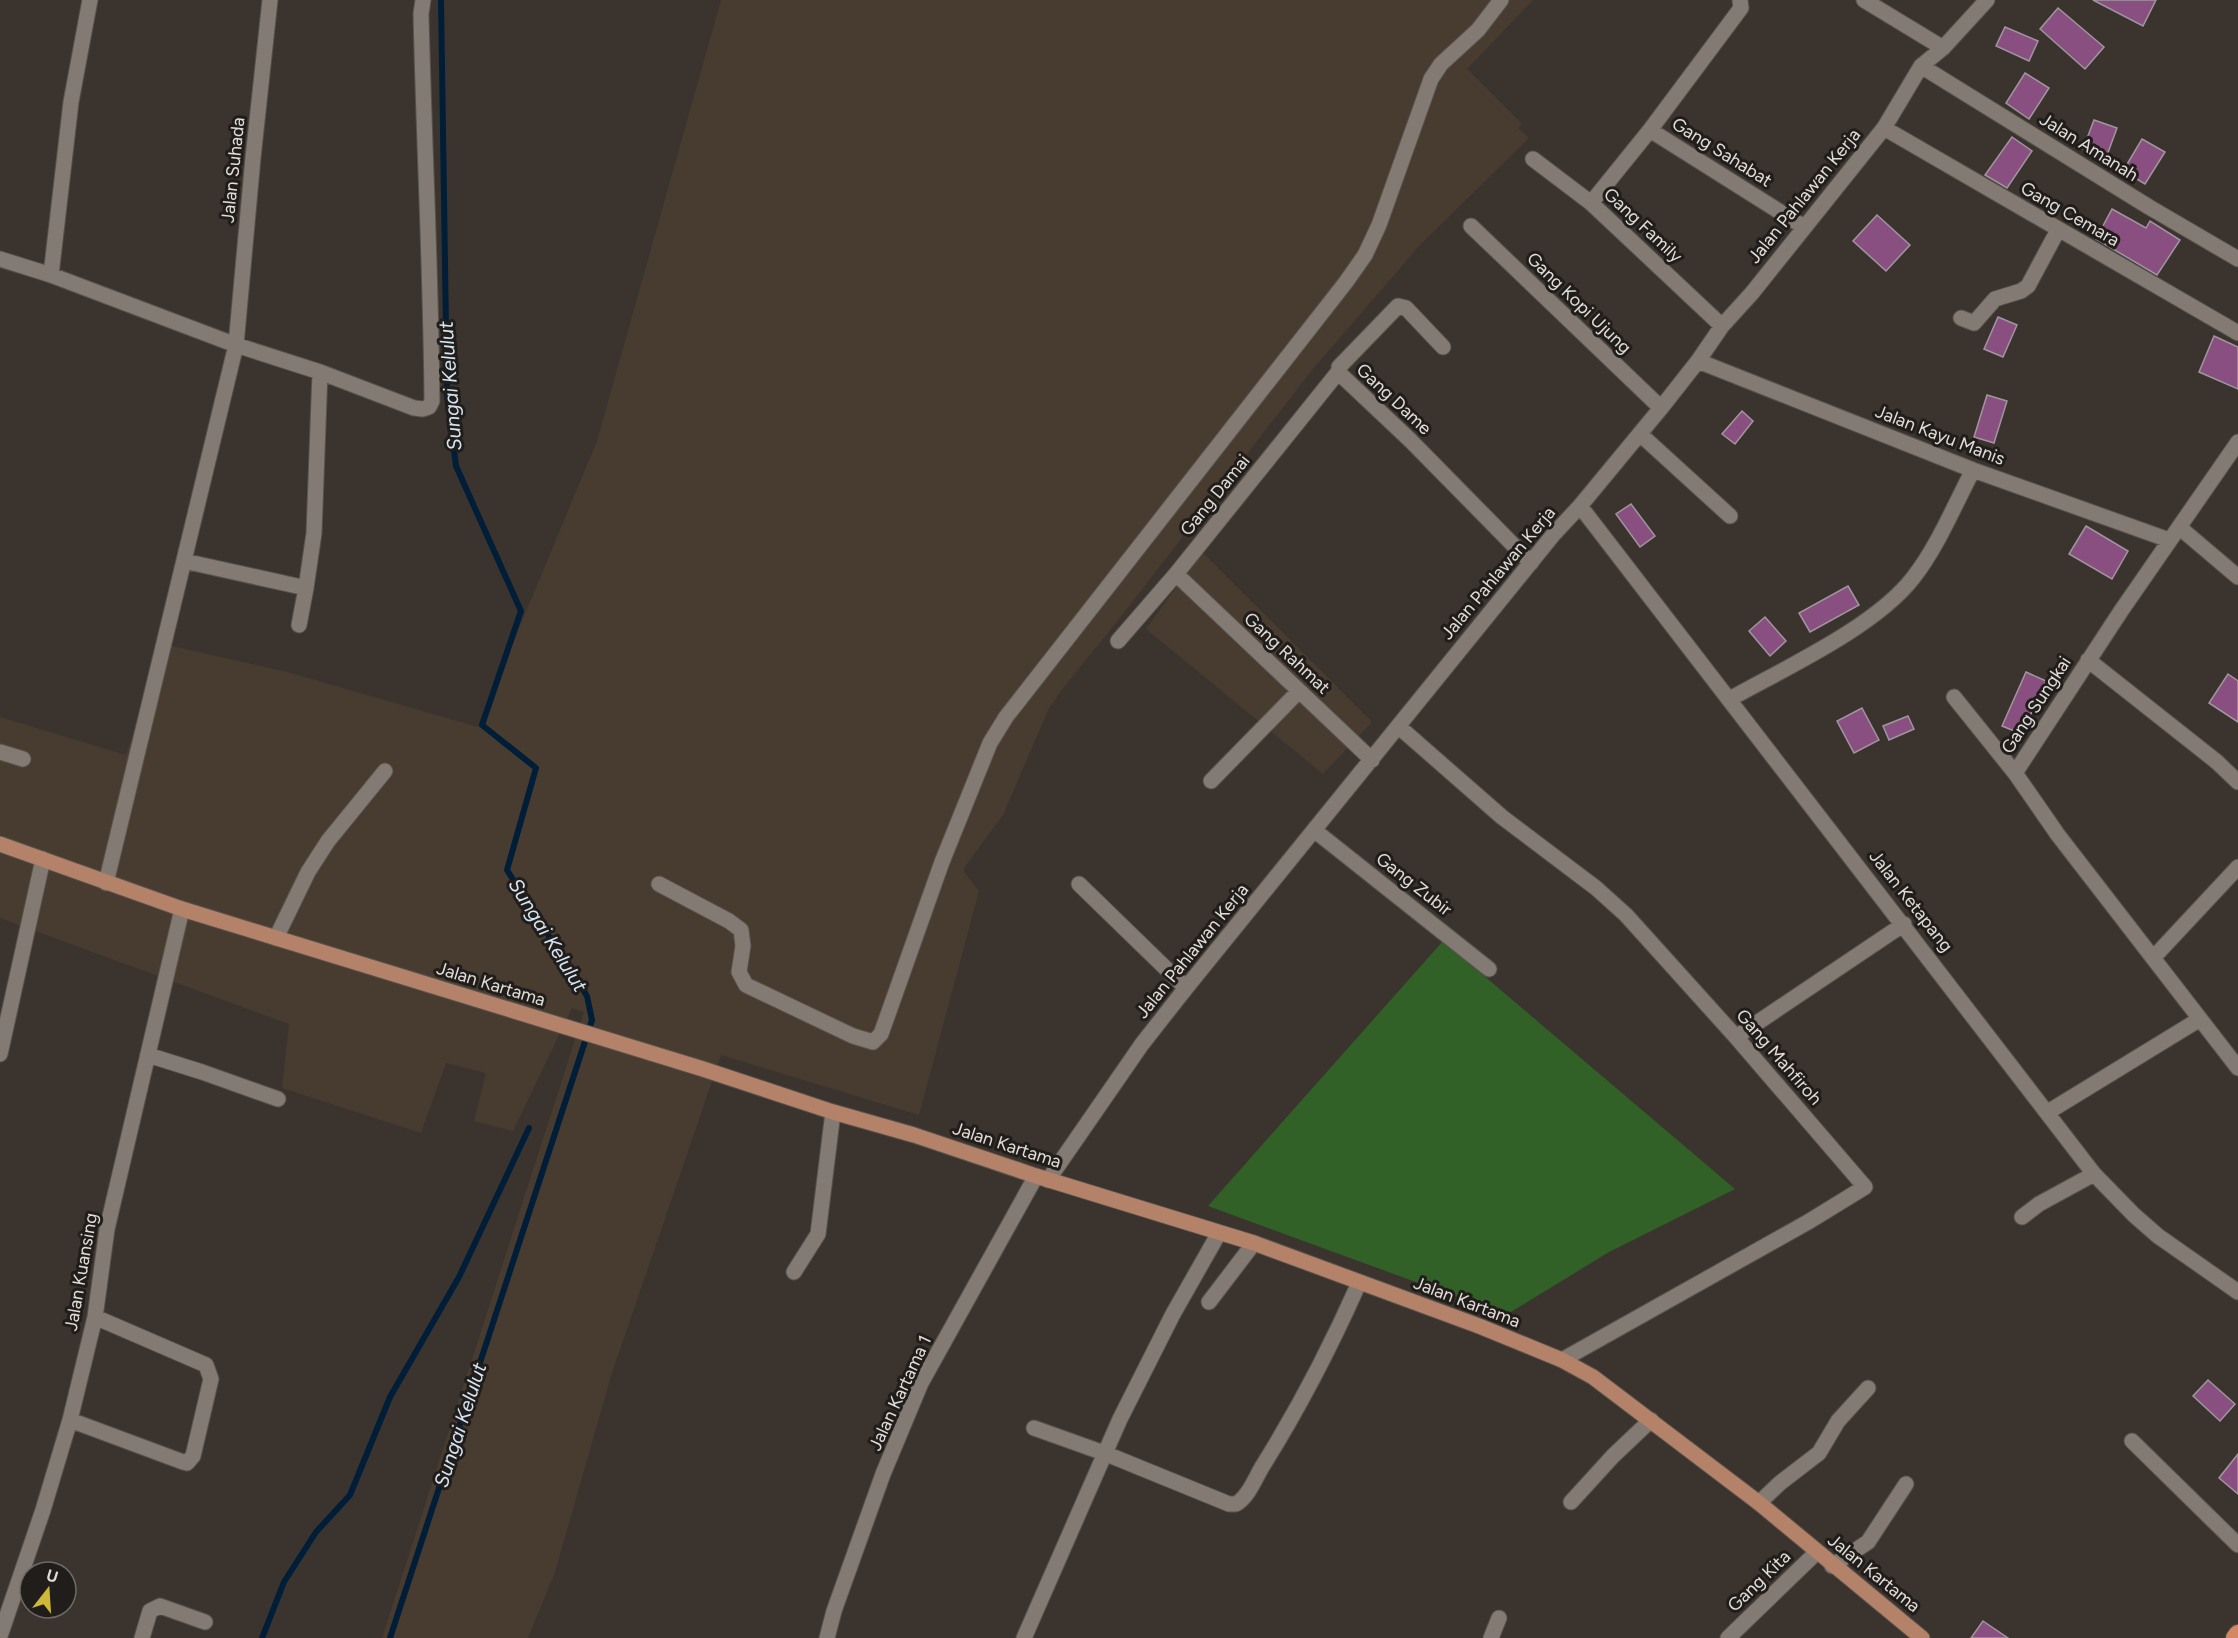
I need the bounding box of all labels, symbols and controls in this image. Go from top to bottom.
street label: Jalan Amanah [2036,108,2142,186]
street label: Gang Sahabat [1668,112,1776,192]
street label: Jalan Suhada [217,116,249,224]
street label: Jalan Pahlawan Kerja [1743,124,1865,268]
street label: Gang Cemara [2017,177,2123,251]
street label: Gang Family [1599,183,1687,267]
street label: Gang Kopi Ujung [1522,248,1636,358]
water label: Sungai Kelulut [433,320,466,451]
street label: Gang Dame [1352,359,1436,439]
street label: Jalan Kayu Manis [1872,400,2008,470]
street label: Gang Damai [1176,450,1254,540]
street label: Jalan Pahlawan Kerja [1436,502,1560,644]
street label: Gang Rahmat [1239,608,1335,699]
street label: Gang Sungkai [1996,652,2076,758]
street label: Jalan Ketapang [1864,846,1958,956]
street label: Gang Zubir [1372,848,1456,920]
water label: Sungai Kelulut [503,874,593,997]
street label: Jalan Pahlawan Kerja [1131,879,1253,1023]
street label: Jalan Kartama [434,957,548,1011]
street label: Gang Mahfiroh [1731,1005,1827,1109]
street label: Jalan Kartama [950,1117,1064,1173]
street label: Jalan Kuansing [60,1211,102,1333]
street label: Jalan Kartama [1410,1272,1524,1332]
street label: Jalan Kartama 1 [864,1332,936,1454]
water label: Sungai Kelulut [429,1359,492,1490]
street label: Jalan Kartama [1823,1529,1925,1617]
street label: Gang Kita [1723,1546,1795,1616]
north arrow [18,1560,78,1620]
text: U [44,1565,60,1587]

